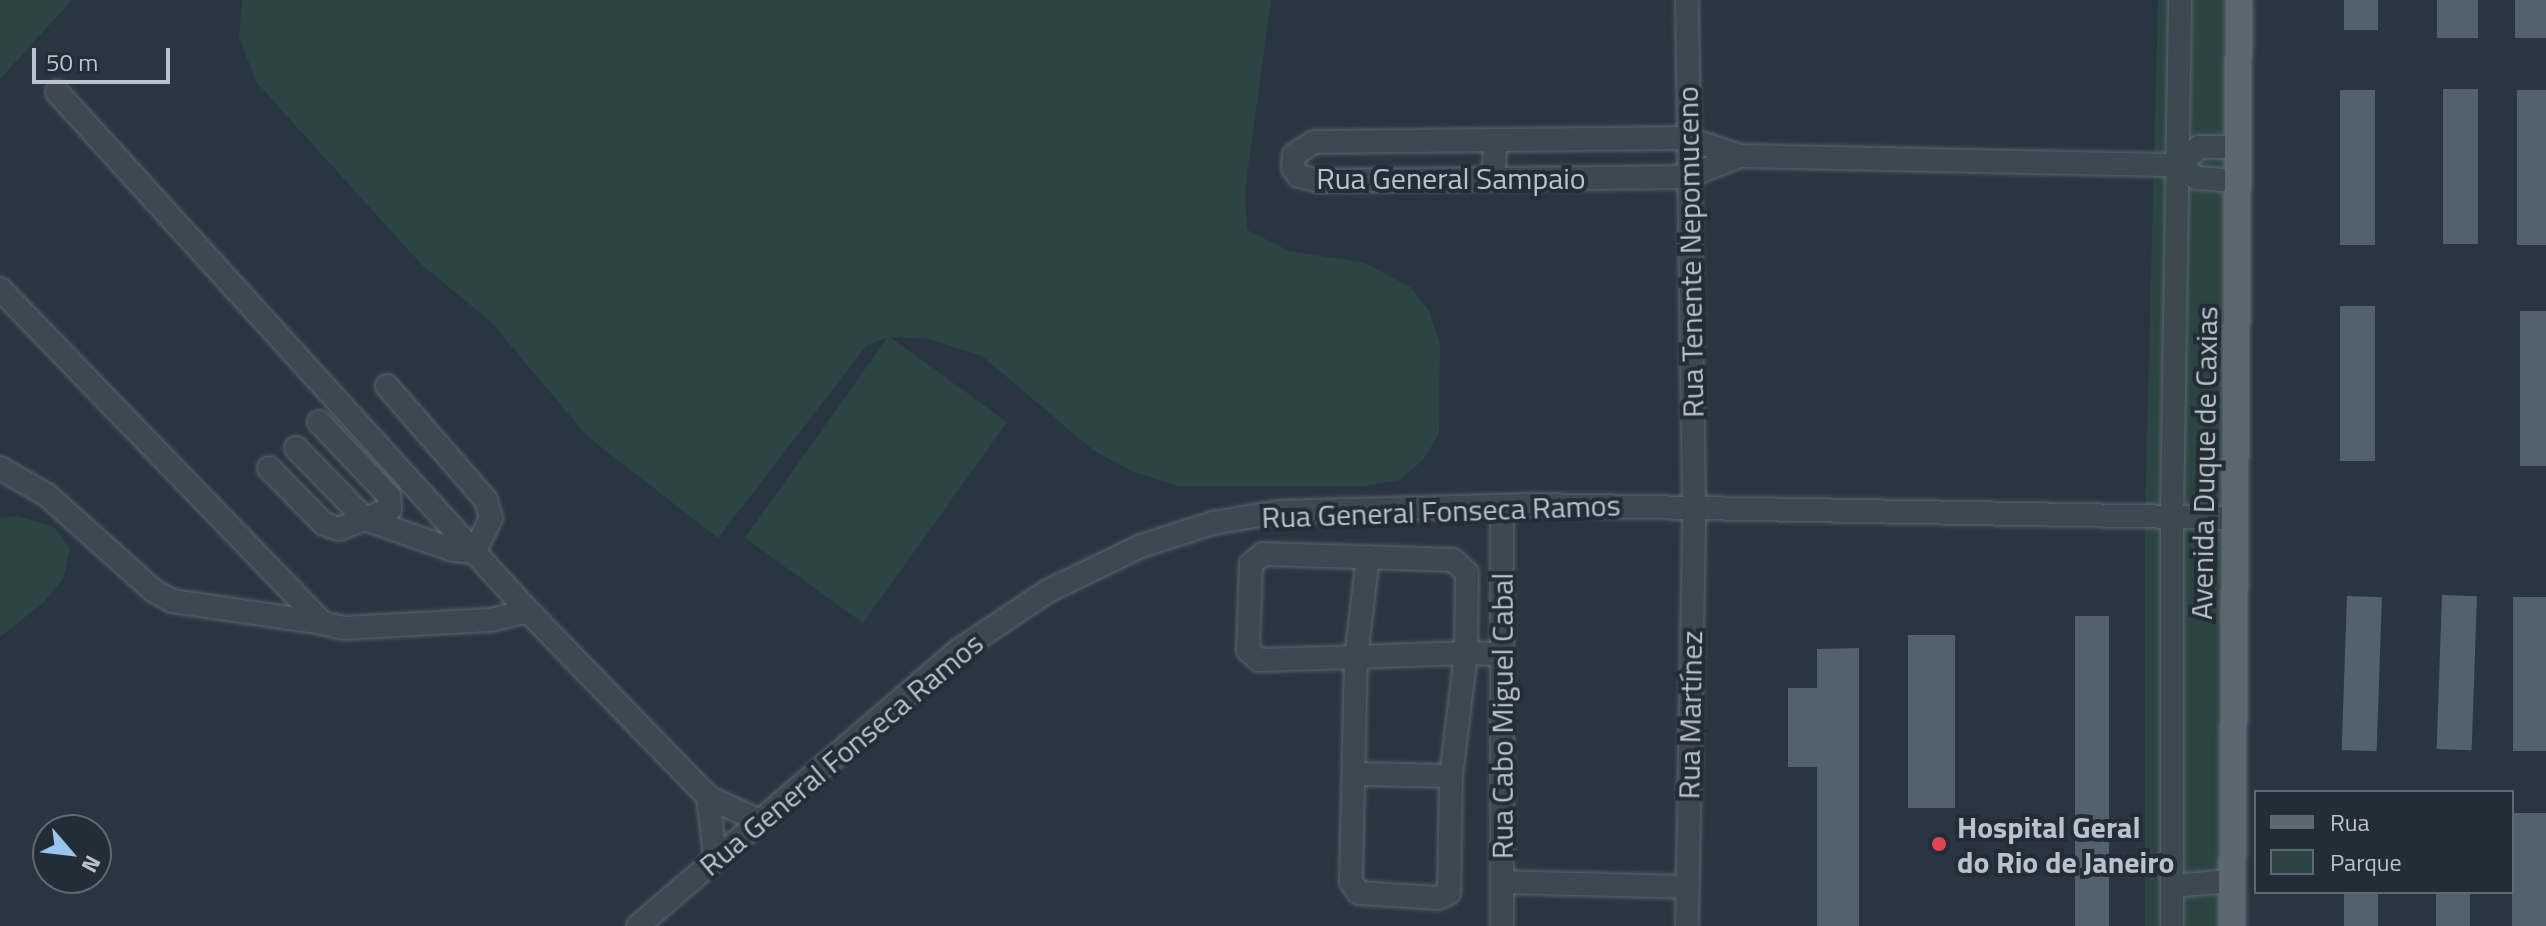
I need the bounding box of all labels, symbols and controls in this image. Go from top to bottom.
scale bar [36,32,174,82]
text: 50 m [46,44,98,80]
street label: Rua Tenente Nepomuceno [1669,86,1711,418]
street label: Rua General Sampaio [1316,160,1586,196]
street label: Avenida Duque de Caxias [2183,306,2225,620]
street label: Rua General Fonseca Ramos [1261,487,1621,535]
street label: Rua Cabo Miguel Cabal [1484,573,1520,859]
street label: Rua General Fonseca Ramos [692,625,990,883]
street label: Rua Martínez [1671,630,1709,800]
legend [2254,790,2514,894]
text: Rua [2330,804,2369,840]
place label: Hospital Geral do Rio de Janeiro [1957,809,2174,880]
north arrow [32,814,112,894]
marker: Hospital Geral do Rio de Janeiro [1928,833,1950,855]
text: Parque [2330,844,2402,880]
text: N [73,850,110,879]

